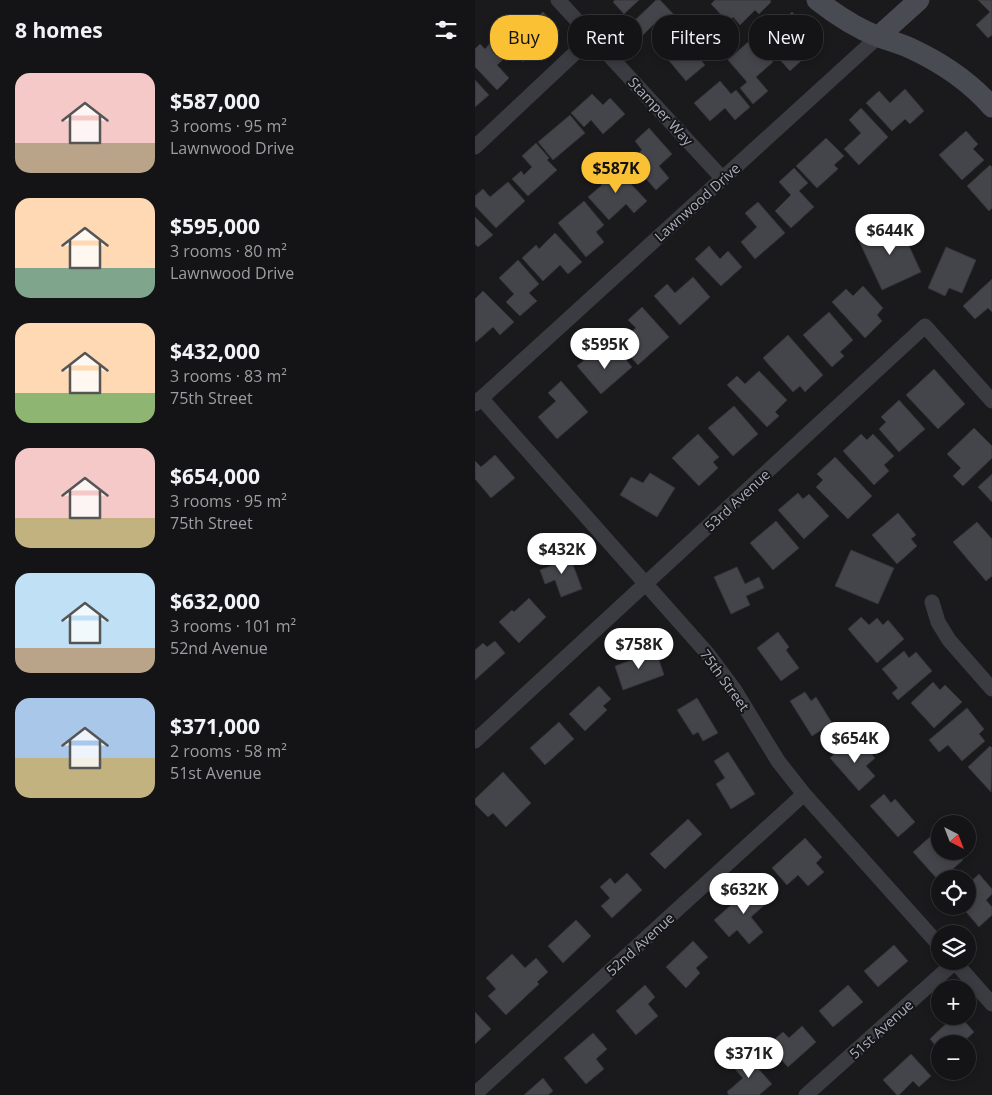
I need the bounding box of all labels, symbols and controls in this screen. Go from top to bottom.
chip: Buy [490,15,558,60]
chip: Rent [568,15,642,60]
chip: Filters [652,15,739,60]
chip: New [749,15,823,60]
text: 8 homes [15,16,103,44]
icon: filters [432,16,460,44]
street label: Stamper Way [624,73,698,150]
text: $587,000 [170,87,260,115]
icon: home [55,93,115,153]
text: 3 rooms · 95 m² [170,115,287,137]
text: Lawnwood Drive [170,137,294,159]
pin: $587K [581,152,651,194]
text: $587K [592,157,640,179]
street label: Lawnwood Drive [650,158,744,245]
text: $595,000 [170,212,260,240]
pin: $644K [855,214,925,256]
icon: home [55,218,115,278]
text: $644K [866,219,914,241]
text: 3 rooms · 80 m² [170,240,287,262]
text: Lawnwood Drive [170,262,294,284]
pin: $595K [570,328,640,370]
text: $595K [581,333,629,355]
text: $432,000 [170,337,260,365]
icon: home [55,343,115,403]
text: 3 rooms · 83 m² [170,365,287,387]
text: 75th Street [170,387,253,409]
text: $654,000 [170,462,260,490]
street label: 53rd Avenue [700,465,774,535]
icon: home [55,468,115,528]
text: 3 rooms · 95 m² [170,490,287,512]
text: 75th Street [170,512,253,534]
pin: $432K [527,532,597,575]
text: $432K [538,538,586,560]
text: $632,000 [170,587,260,615]
icon: home [55,593,115,653]
text: 3 rooms · 101 m² [170,615,296,637]
pin: $758K [604,628,674,670]
text: $758K [615,633,663,655]
text: 52nd Avenue [170,637,268,659]
street label: 75th Street [696,645,754,715]
text: $371,000 [170,712,260,740]
icon: home [55,718,115,778]
pin: $654K [820,722,890,764]
text: $654K [831,727,879,749]
text: 2 rooms · 58 m² [170,740,287,762]
text: 51st Avenue [170,762,261,784]
north arrow [931,815,976,860]
map controls [931,815,976,1080]
button: locate [931,870,976,915]
pin: $632K [709,872,779,915]
text: $632K [720,878,768,900]
street label: 52nd Avenue [602,908,678,980]
button: layers [931,925,976,970]
button: + [931,980,976,1025]
street label: 51st Avenue [845,995,917,1063]
button: − [931,1035,976,1080]
pin: $371K [714,1036,784,1079]
text: $371K [725,1042,773,1064]

